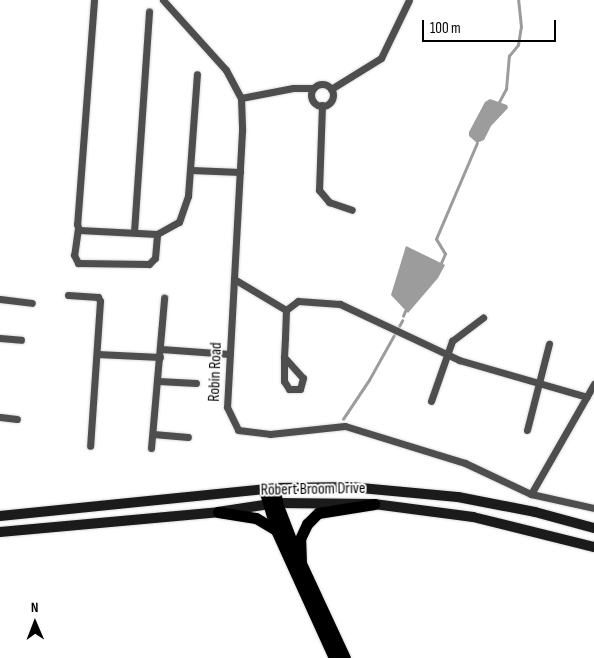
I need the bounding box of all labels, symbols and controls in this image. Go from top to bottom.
scale bar [424,10,558,42]
text: 100 m [430,19,461,38]
street label: Robin Road [205,342,227,402]
street label: Robert Broom Drive [261,479,365,501]
north arrow [10,598,60,648]
text: N [31,599,39,616]

